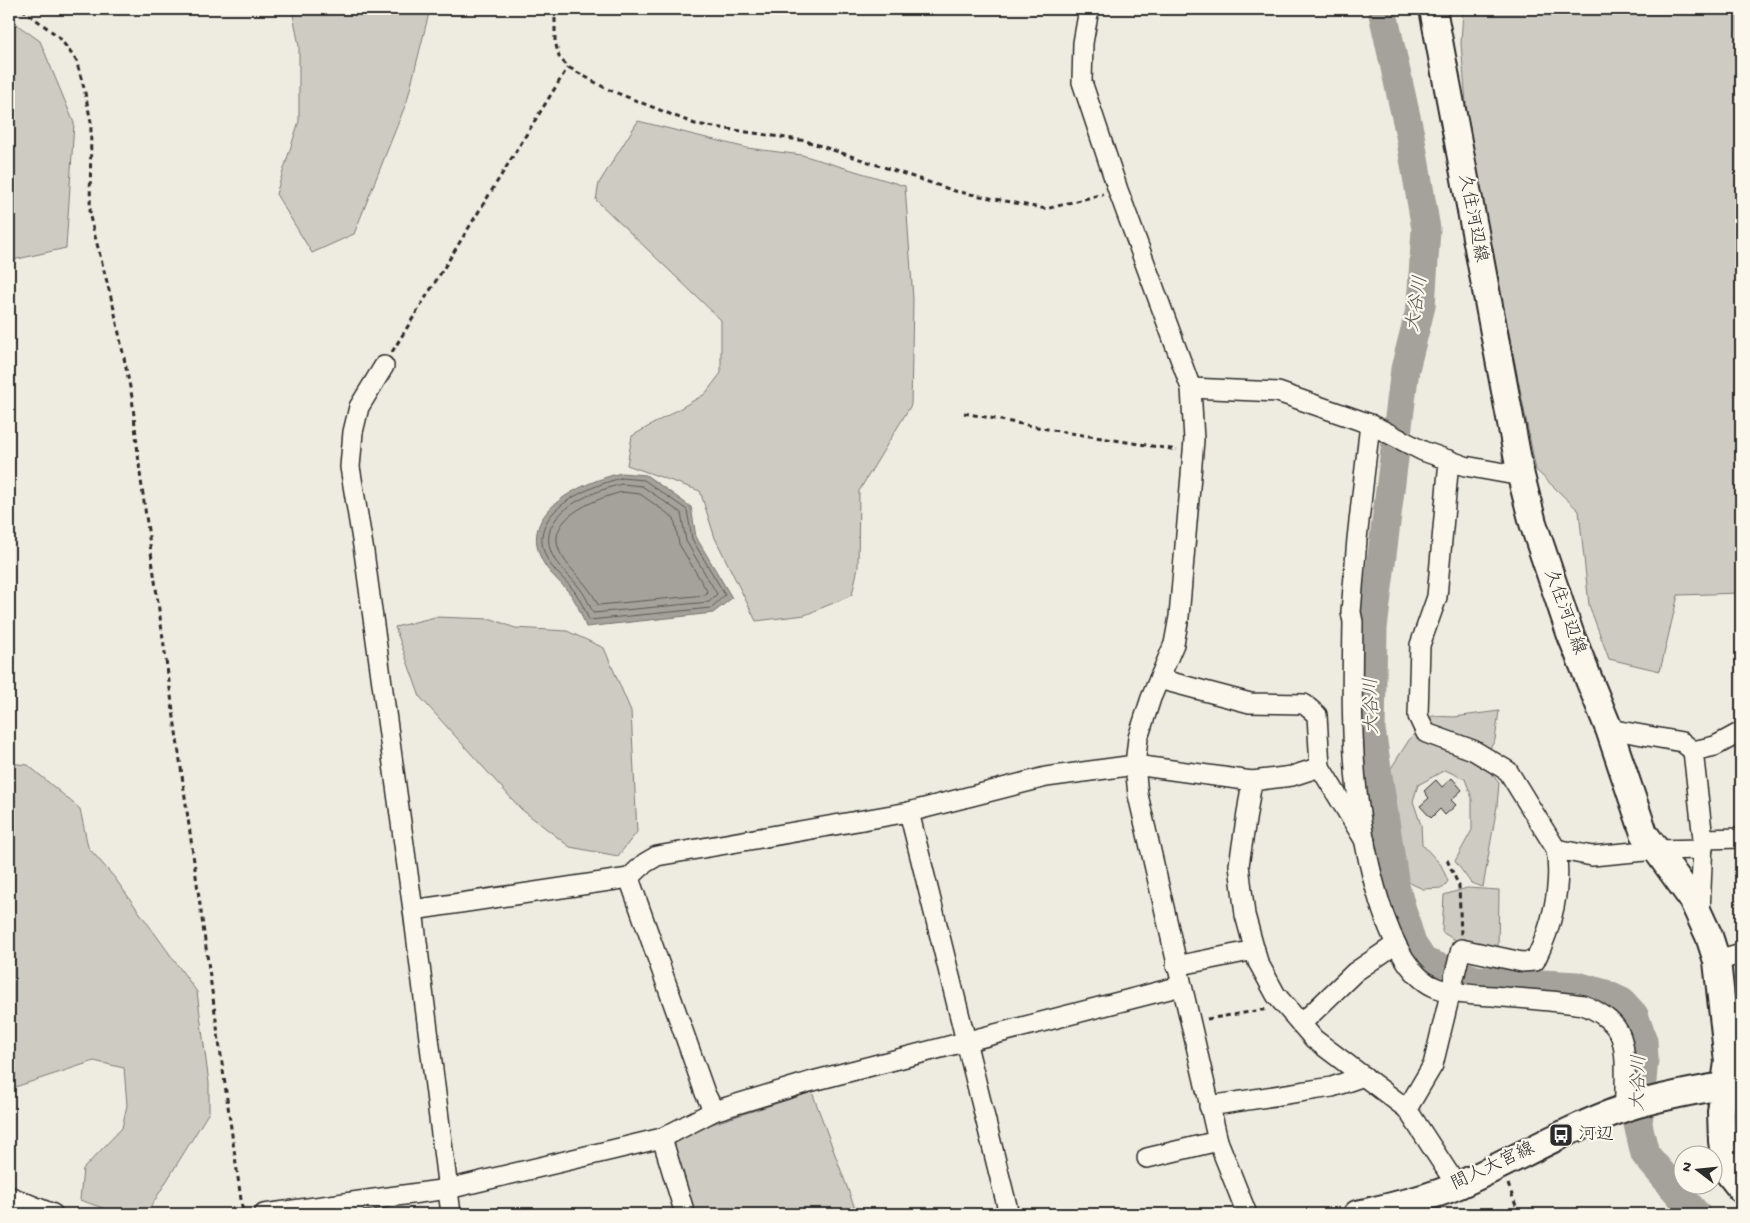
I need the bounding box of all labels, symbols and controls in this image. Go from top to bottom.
street label: 久住河辺線 [1453,172,1492,264]
water label: 大谷川 [1402,274,1434,334]
street label: 久住河辺線 [1539,566,1590,658]
water label: 大谷川 [1361,677,1385,735]
water label: 大谷川 [1628,1054,1652,1112]
bus stop icon: 河辺 [1548,1122,1574,1148]
place label: 河辺 [1578,1125,1614,1146]
street label: 間人大宮線 [1447,1138,1538,1196]
north arrow [1672,1146,1722,1196]
text: N [1678,1160,1697,1174]

